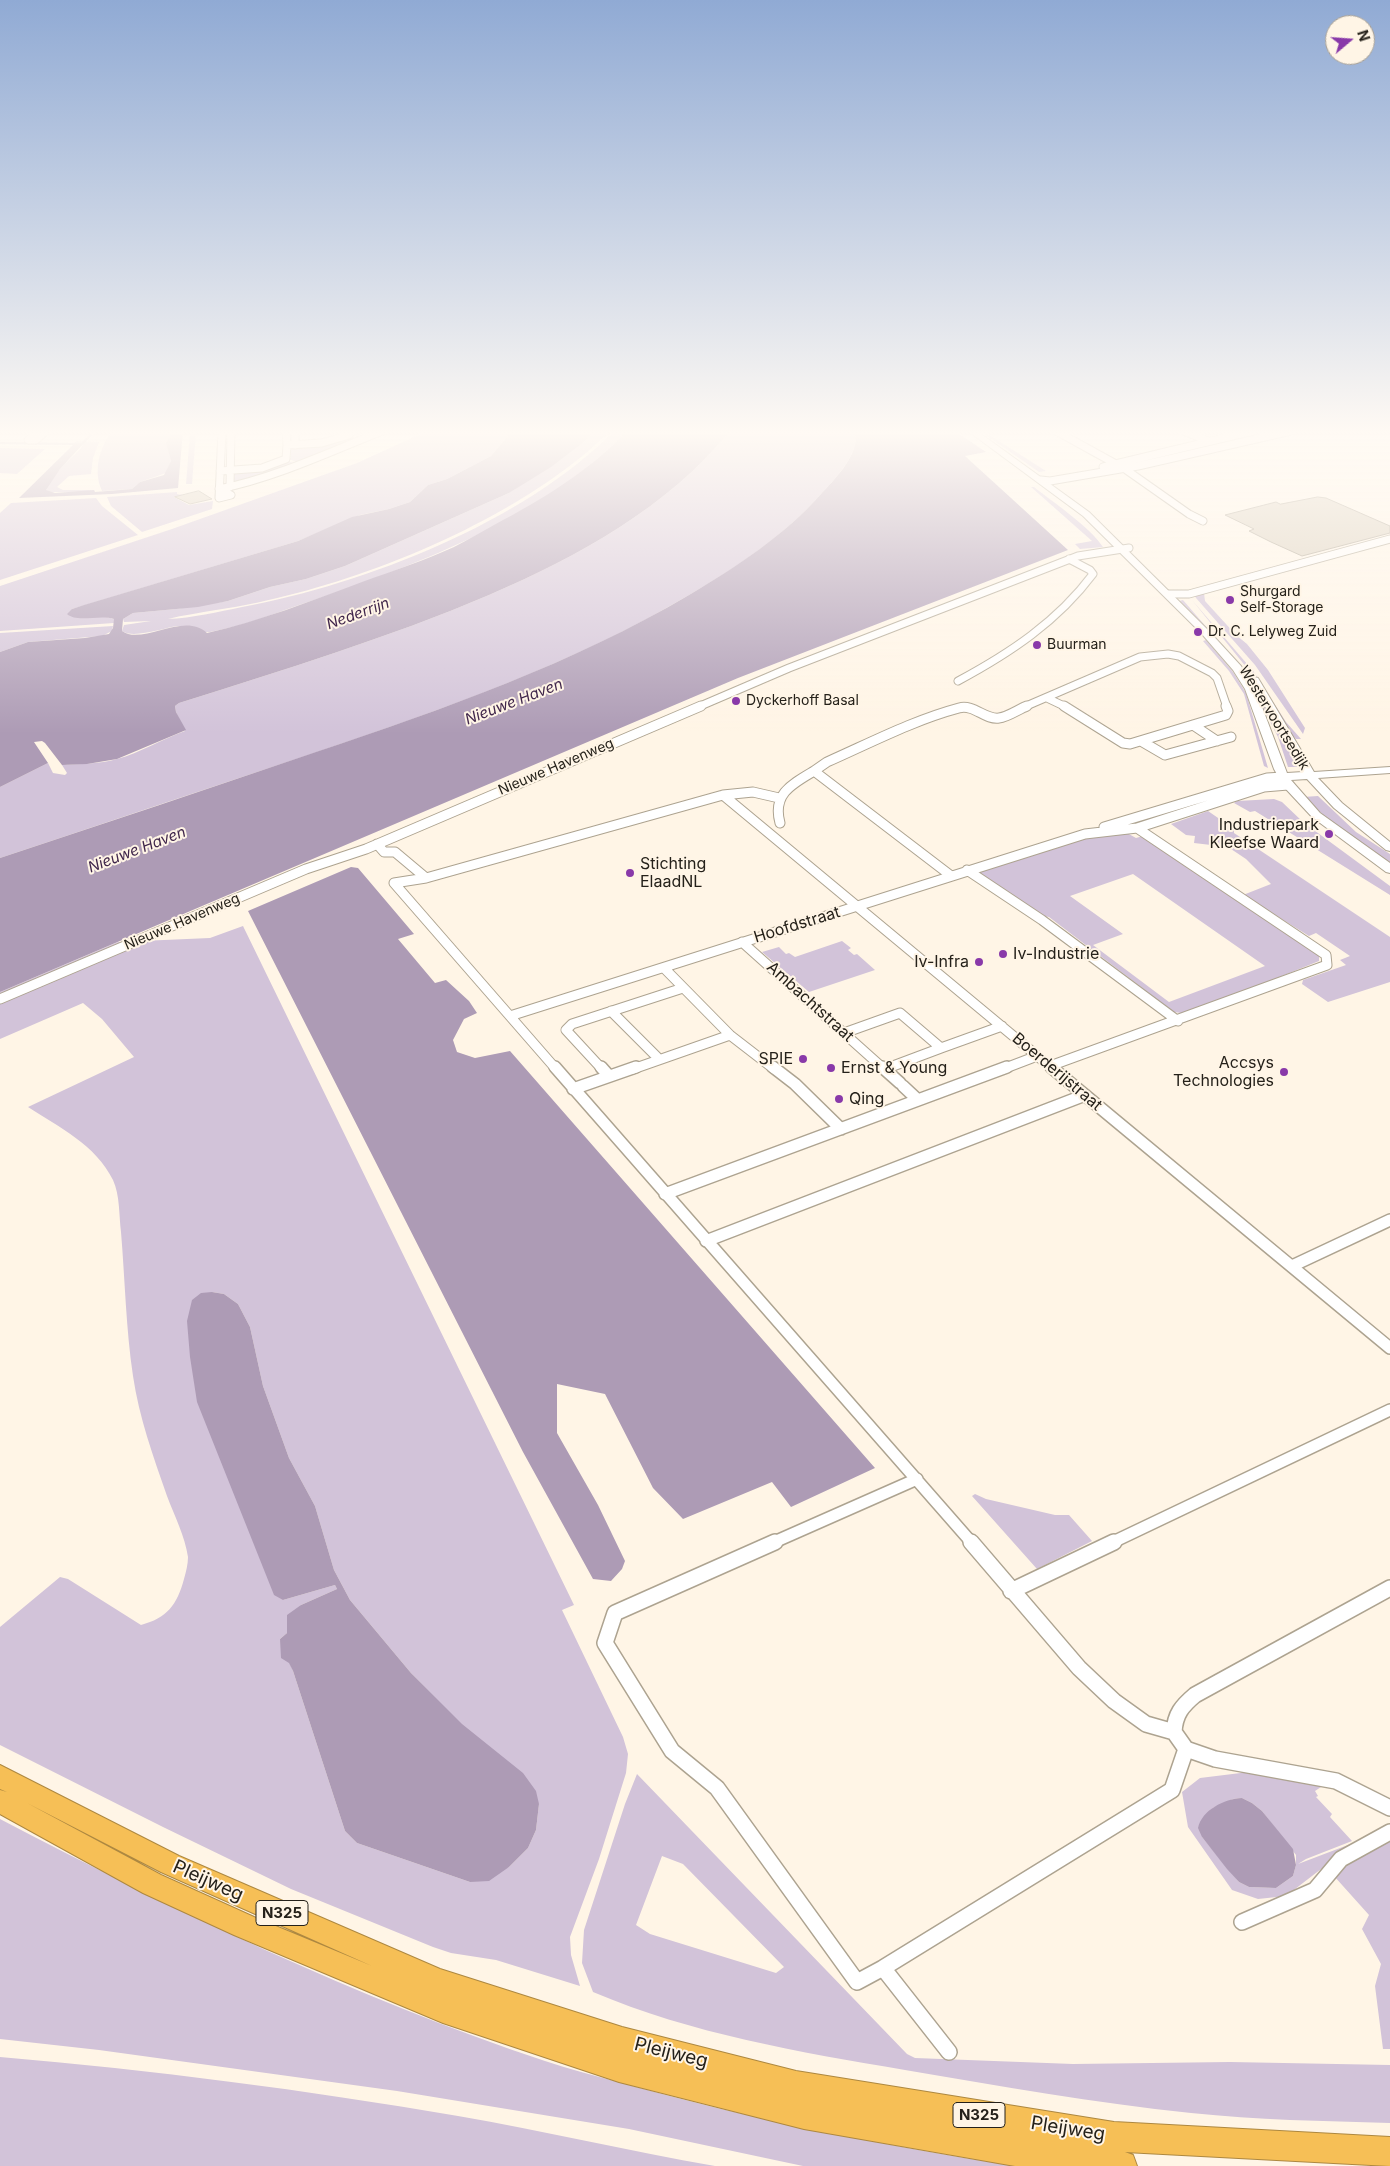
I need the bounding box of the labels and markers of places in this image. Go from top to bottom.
place label: Shurgard Self-Storage [1240,584,1323,616]
marker: Shurgard Self-Storage [1224,594,1236,606]
place label: Dr. C. Lelyweg Zuid [1208,624,1337,640]
marker: Dr. C. Lelyweg Zuid [1192,626,1204,638]
place label: Buurman [1047,637,1107,653]
marker: Buurman [1031,639,1043,651]
place label: Dyckerhoff Basal [746,693,859,709]
marker: Dyckerhoff Basal [730,695,742,707]
place label: Industriepark Kleefse Waard [1209,815,1319,853]
marker: Industriepark Kleefse Waard [1323,828,1335,840]
place label: Stichting ElaadNL [640,854,706,892]
marker: Stichting ElaadNL [624,867,636,879]
place label: Iv-Industrie [1013,944,1099,964]
marker: Iv-Industrie [997,948,1009,960]
place label: Iv-Infra [914,952,969,972]
marker: Iv-Infra [973,956,985,968]
place label: SPIE [759,1049,793,1069]
marker: SPIE [797,1053,809,1065]
place label: Accsys Technologies [1173,1053,1274,1091]
place label: Ernst & Young [841,1058,947,1078]
marker: Ernst & Young [825,1062,837,1074]
marker: Accsys Technologies [1278,1066,1290,1078]
place label: Qing [849,1089,884,1109]
marker: Qing [833,1093,845,1105]

